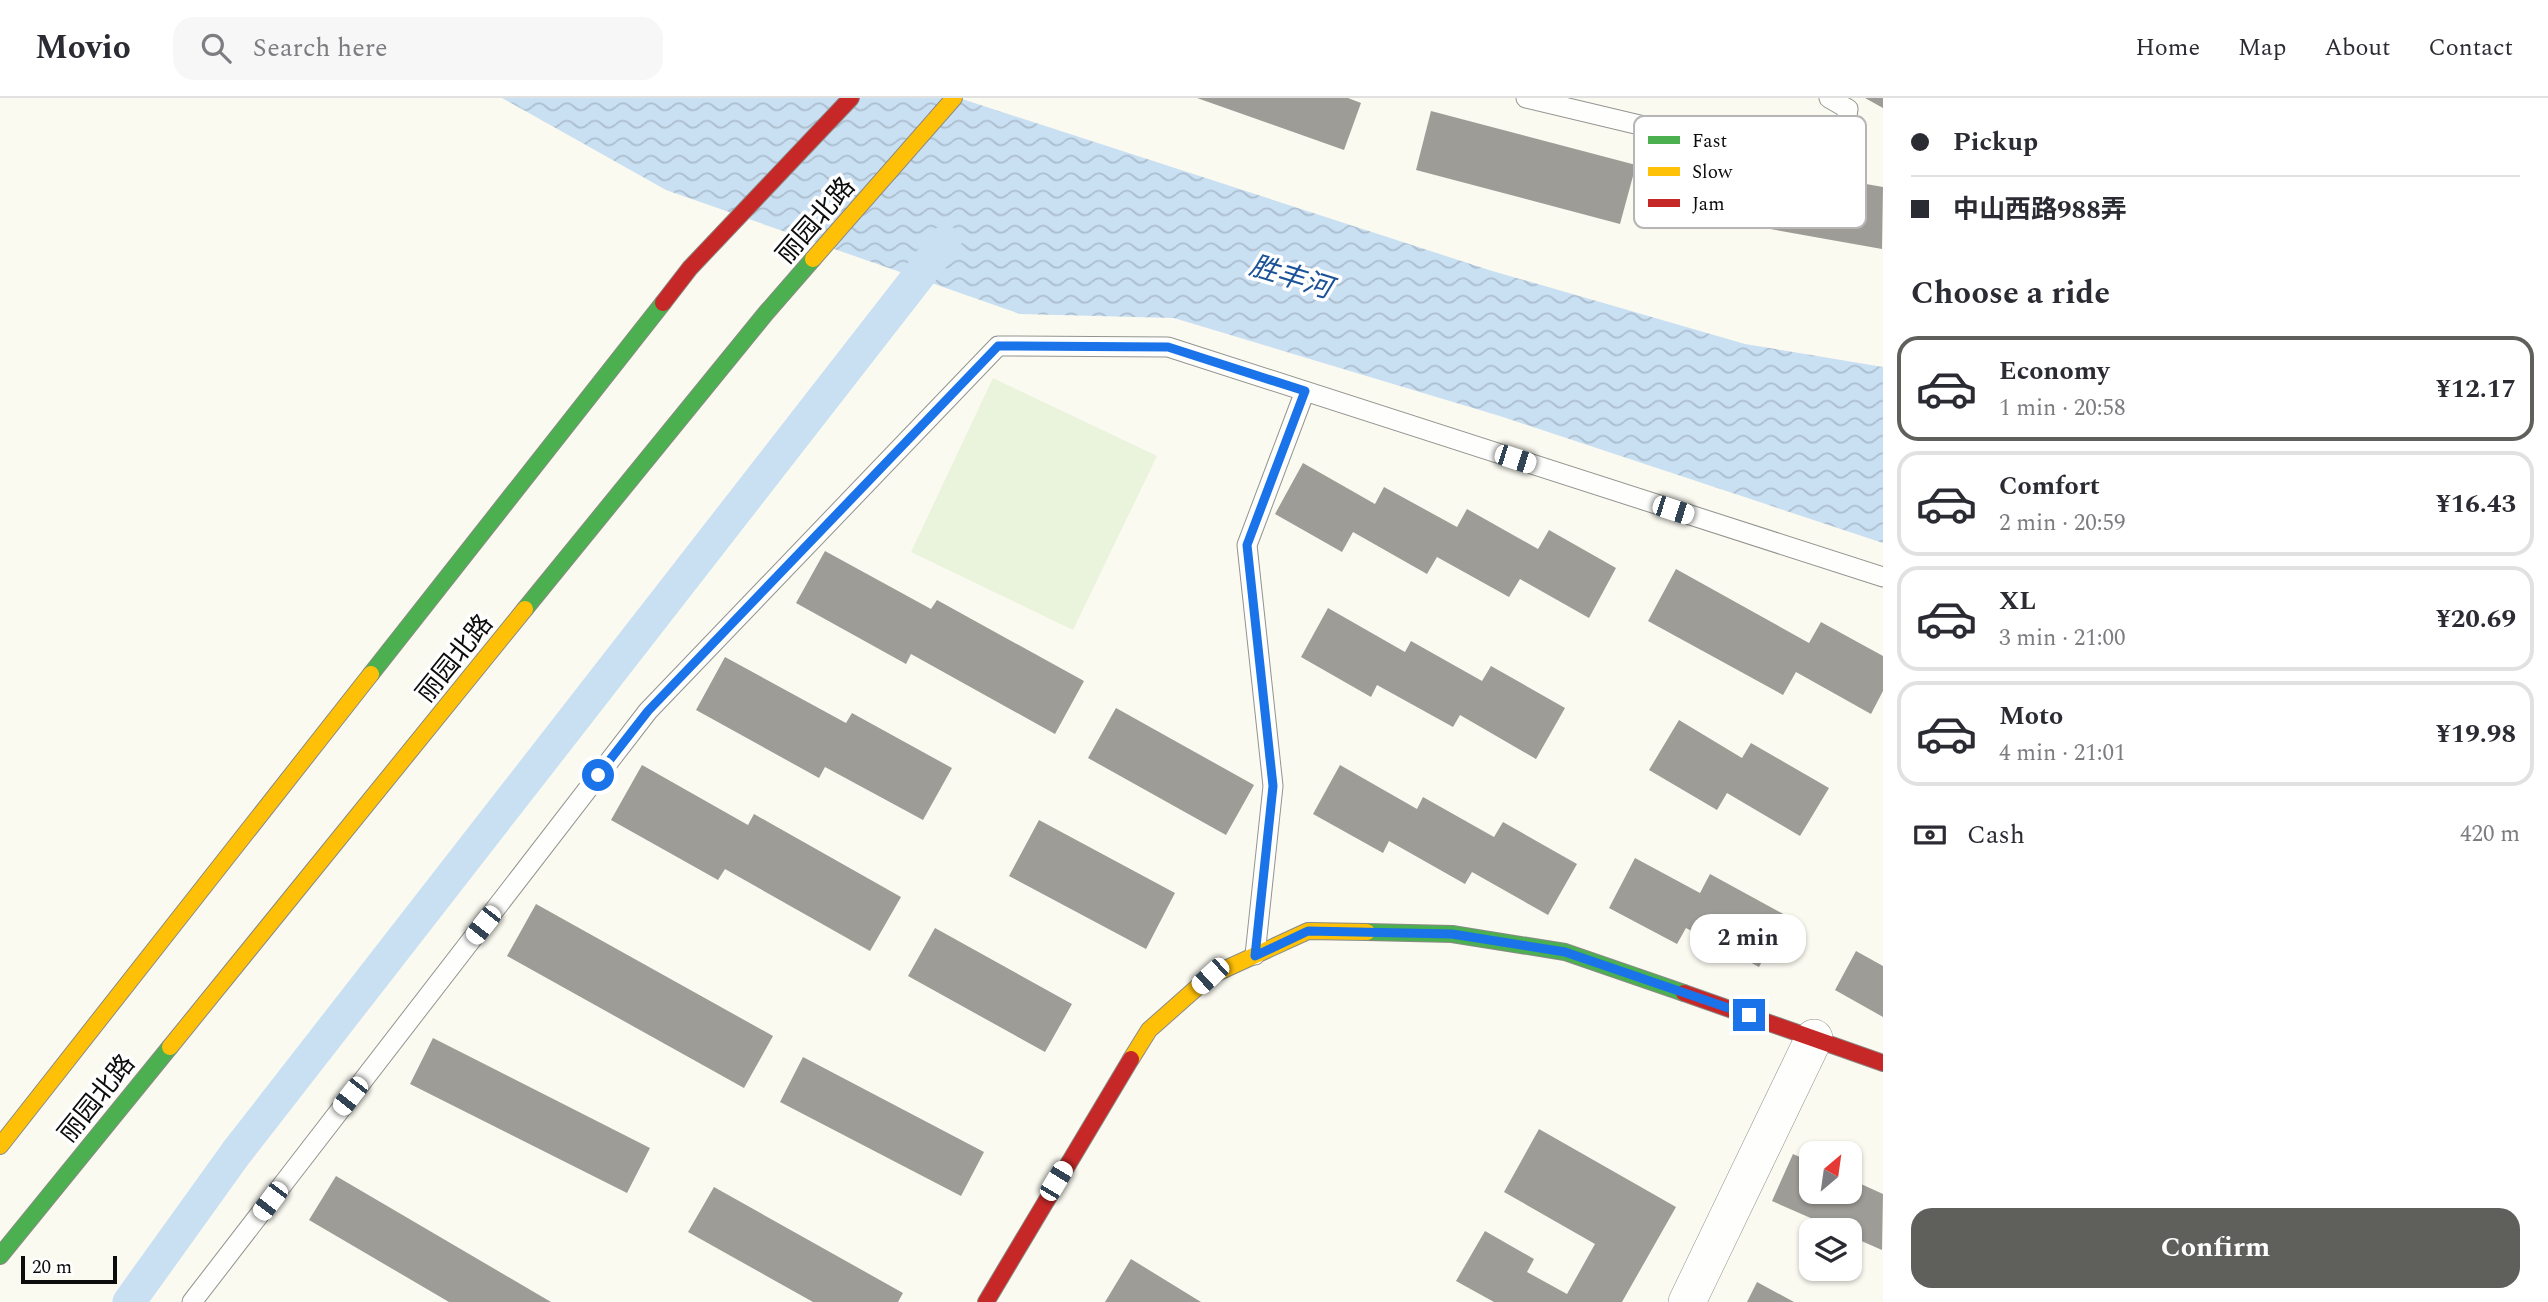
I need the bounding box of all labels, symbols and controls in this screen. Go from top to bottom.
search box [173,17,663,80]
text: Movio [35,23,131,73]
text: Search here [253,28,388,68]
icon: search [197,29,235,67]
text: Home [2135,30,2200,66]
text: Map [2238,30,2286,66]
text: About [2324,30,2390,66]
text: Contact [2428,30,2513,66]
legend [1634,116,1866,228]
text: Pickup [1953,122,2038,162]
text: Fast [1692,127,1728,156]
text: Slow [1692,158,1733,187]
street label: 丽园北路 [767,168,865,273]
text: Jam [1692,190,1724,219]
text: 中山西路988弄 [1953,190,2127,230]
water label: 胜丰河 [1244,245,1342,312]
text: Choose a ride [1911,269,2110,318]
text: Economy [1999,351,2109,391]
icon: car [1915,357,1978,420]
text: ¥12.17 [2436,369,2516,409]
text: 1 min · 20:58 [1999,391,2126,426]
car [1492,443,1539,475]
text: Comfort [1999,466,2100,506]
icon: car [1915,472,1978,535]
text: ¥16.43 [2436,484,2516,524]
car [1650,494,1697,526]
text: 2 min · 20:59 [1999,506,2126,541]
text: XL [1999,581,2036,621]
icon: car [1915,587,1978,650]
text: ¥20.69 [2436,599,2516,639]
street label: 丽园北路 [407,606,503,712]
text: 3 min · 21:00 [1999,621,2126,656]
text: Moto [1999,696,2063,736]
icon: car [1915,702,1978,765]
text: ¥19.98 [2436,714,2516,754]
text: 4 min · 21:01 [1999,736,2126,771]
route start [582,759,614,791]
text: Cash [1967,815,2025,855]
icon: cash [1911,816,1949,854]
text: 420 m [2460,817,2520,852]
car [462,902,505,948]
callout: 2 min [1691,914,1807,962]
text: 2 min [1717,921,1779,956]
car [1188,954,1233,998]
route end [1733,999,1765,1031]
street label: 丽园北路 [49,1046,145,1152]
car [329,1073,372,1119]
north arrow [1799,1141,1862,1204]
map controls [1799,1141,1862,1281]
car [1037,1158,1076,1204]
car [249,1178,292,1224]
button: Confirm [1911,1208,2520,1288]
button: layers [1799,1218,1862,1281]
scale bar [21,1253,117,1285]
text: 20 m [32,1253,72,1282]

